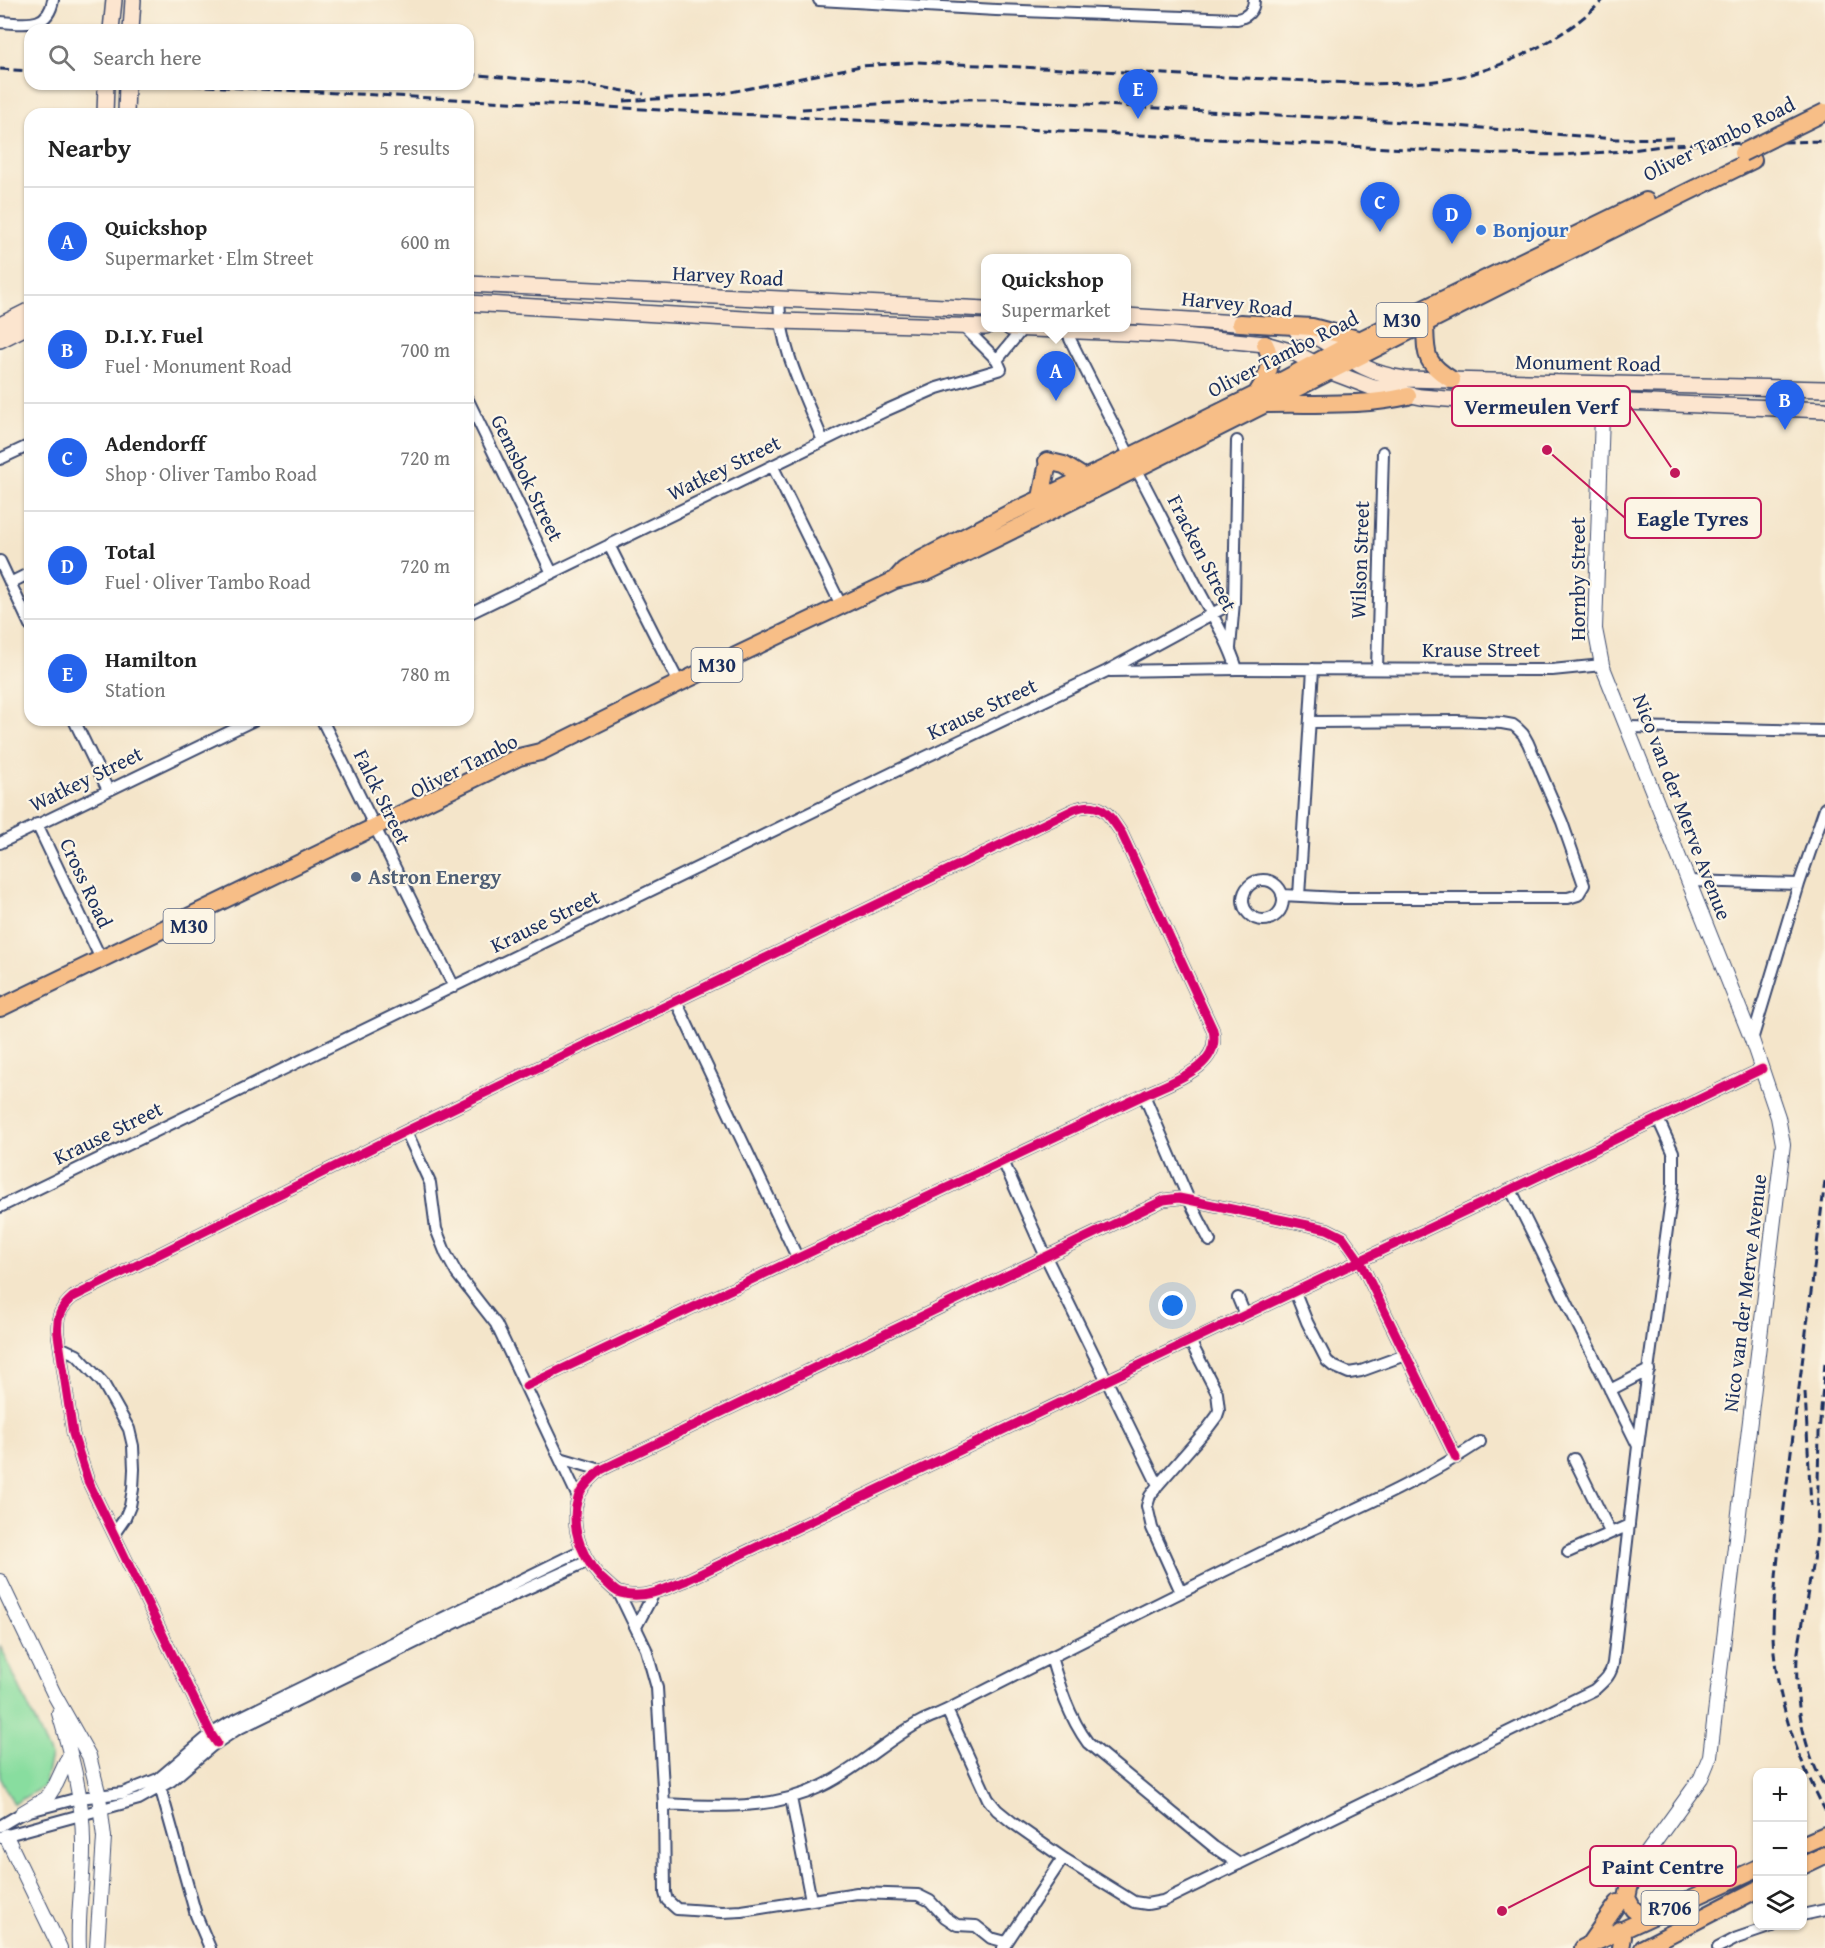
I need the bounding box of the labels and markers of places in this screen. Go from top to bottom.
pin: E [1118,70,1158,119]
pin: C [1360,182,1400,232]
pin: D [1432,194,1472,244]
place label: Bonjour [1493,214,1569,245]
marker: Bonjour [1474,223,1488,237]
pin: A [1036,352,1076,401]
pin: B [1766,380,1804,430]
callout: Vermeulen Verf [1452,386,1630,426]
callout: Eagle Tyres [1625,498,1761,538]
place label: Astron Energy [368,861,502,892]
marker: Astron Energy [349,870,363,884]
callout: Paint Centre [1590,1846,1736,1886]

